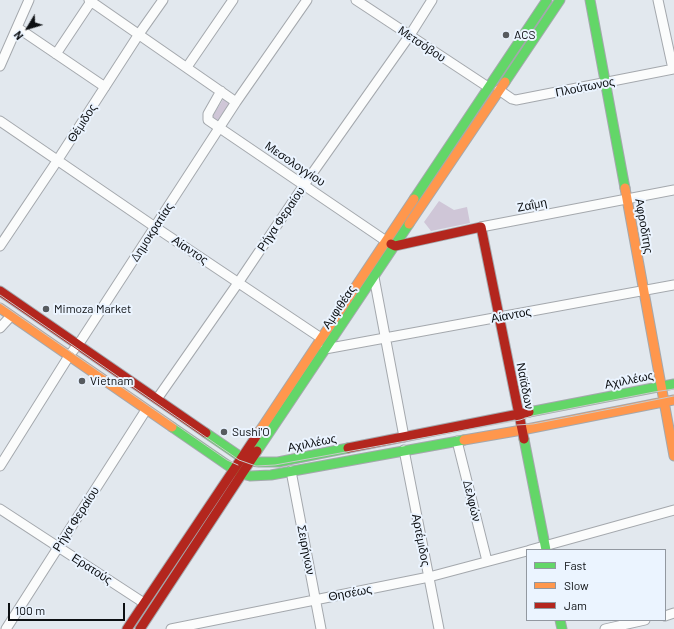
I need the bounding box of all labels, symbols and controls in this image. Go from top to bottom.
north arrow [8,8,48,48]
street label: Μετσόβου [396,23,448,65]
place label: ACS [514,28,535,42]
text: N [11,29,26,43]
marker: ACS [501,30,511,40]
street label: Πλούτωνος [554,74,616,100]
street label: Θέμιδος [64,101,100,145]
street label: Μεσολογγίου [262,139,328,189]
street label: Ρήγα Φεραίου [254,184,308,254]
street label: Ζαΐμη [516,195,548,215]
street label: Αφροδίτης [632,197,656,255]
street label: Δημοκρατίας [128,200,176,264]
street label: Αίαντος [169,233,211,267]
street label: Αμφιθέας [319,282,359,332]
place label: Mimoza Market [54,302,131,316]
marker: Mimoza Market [41,304,51,314]
street label: Αίαντος [490,304,532,326]
street label: Ναϊάδων [513,361,537,411]
street label: Αχιλλέως [603,368,655,392]
place label: Vietnam [90,374,133,388]
marker: Vietnam [77,376,87,386]
place label: Sushi'O [232,425,270,439]
marker: Sushi'O [219,427,229,437]
street label: Αχιλλέως [286,431,338,455]
street label: Δελφών [460,479,484,523]
street label: Ρήγα Φεραίου [50,484,102,554]
street label: Αρτέμιδος [409,513,433,567]
street label: Σειρήνων [294,524,318,576]
legend [526,549,666,621]
street label: Ερατούς [69,551,115,587]
text: Fast [564,558,587,572]
text: Slow [564,578,589,592]
street label: Θησέως [327,582,373,604]
scale bar [10,595,127,621]
text: Jam [564,598,587,612]
text: 100 m [15,603,45,617]

